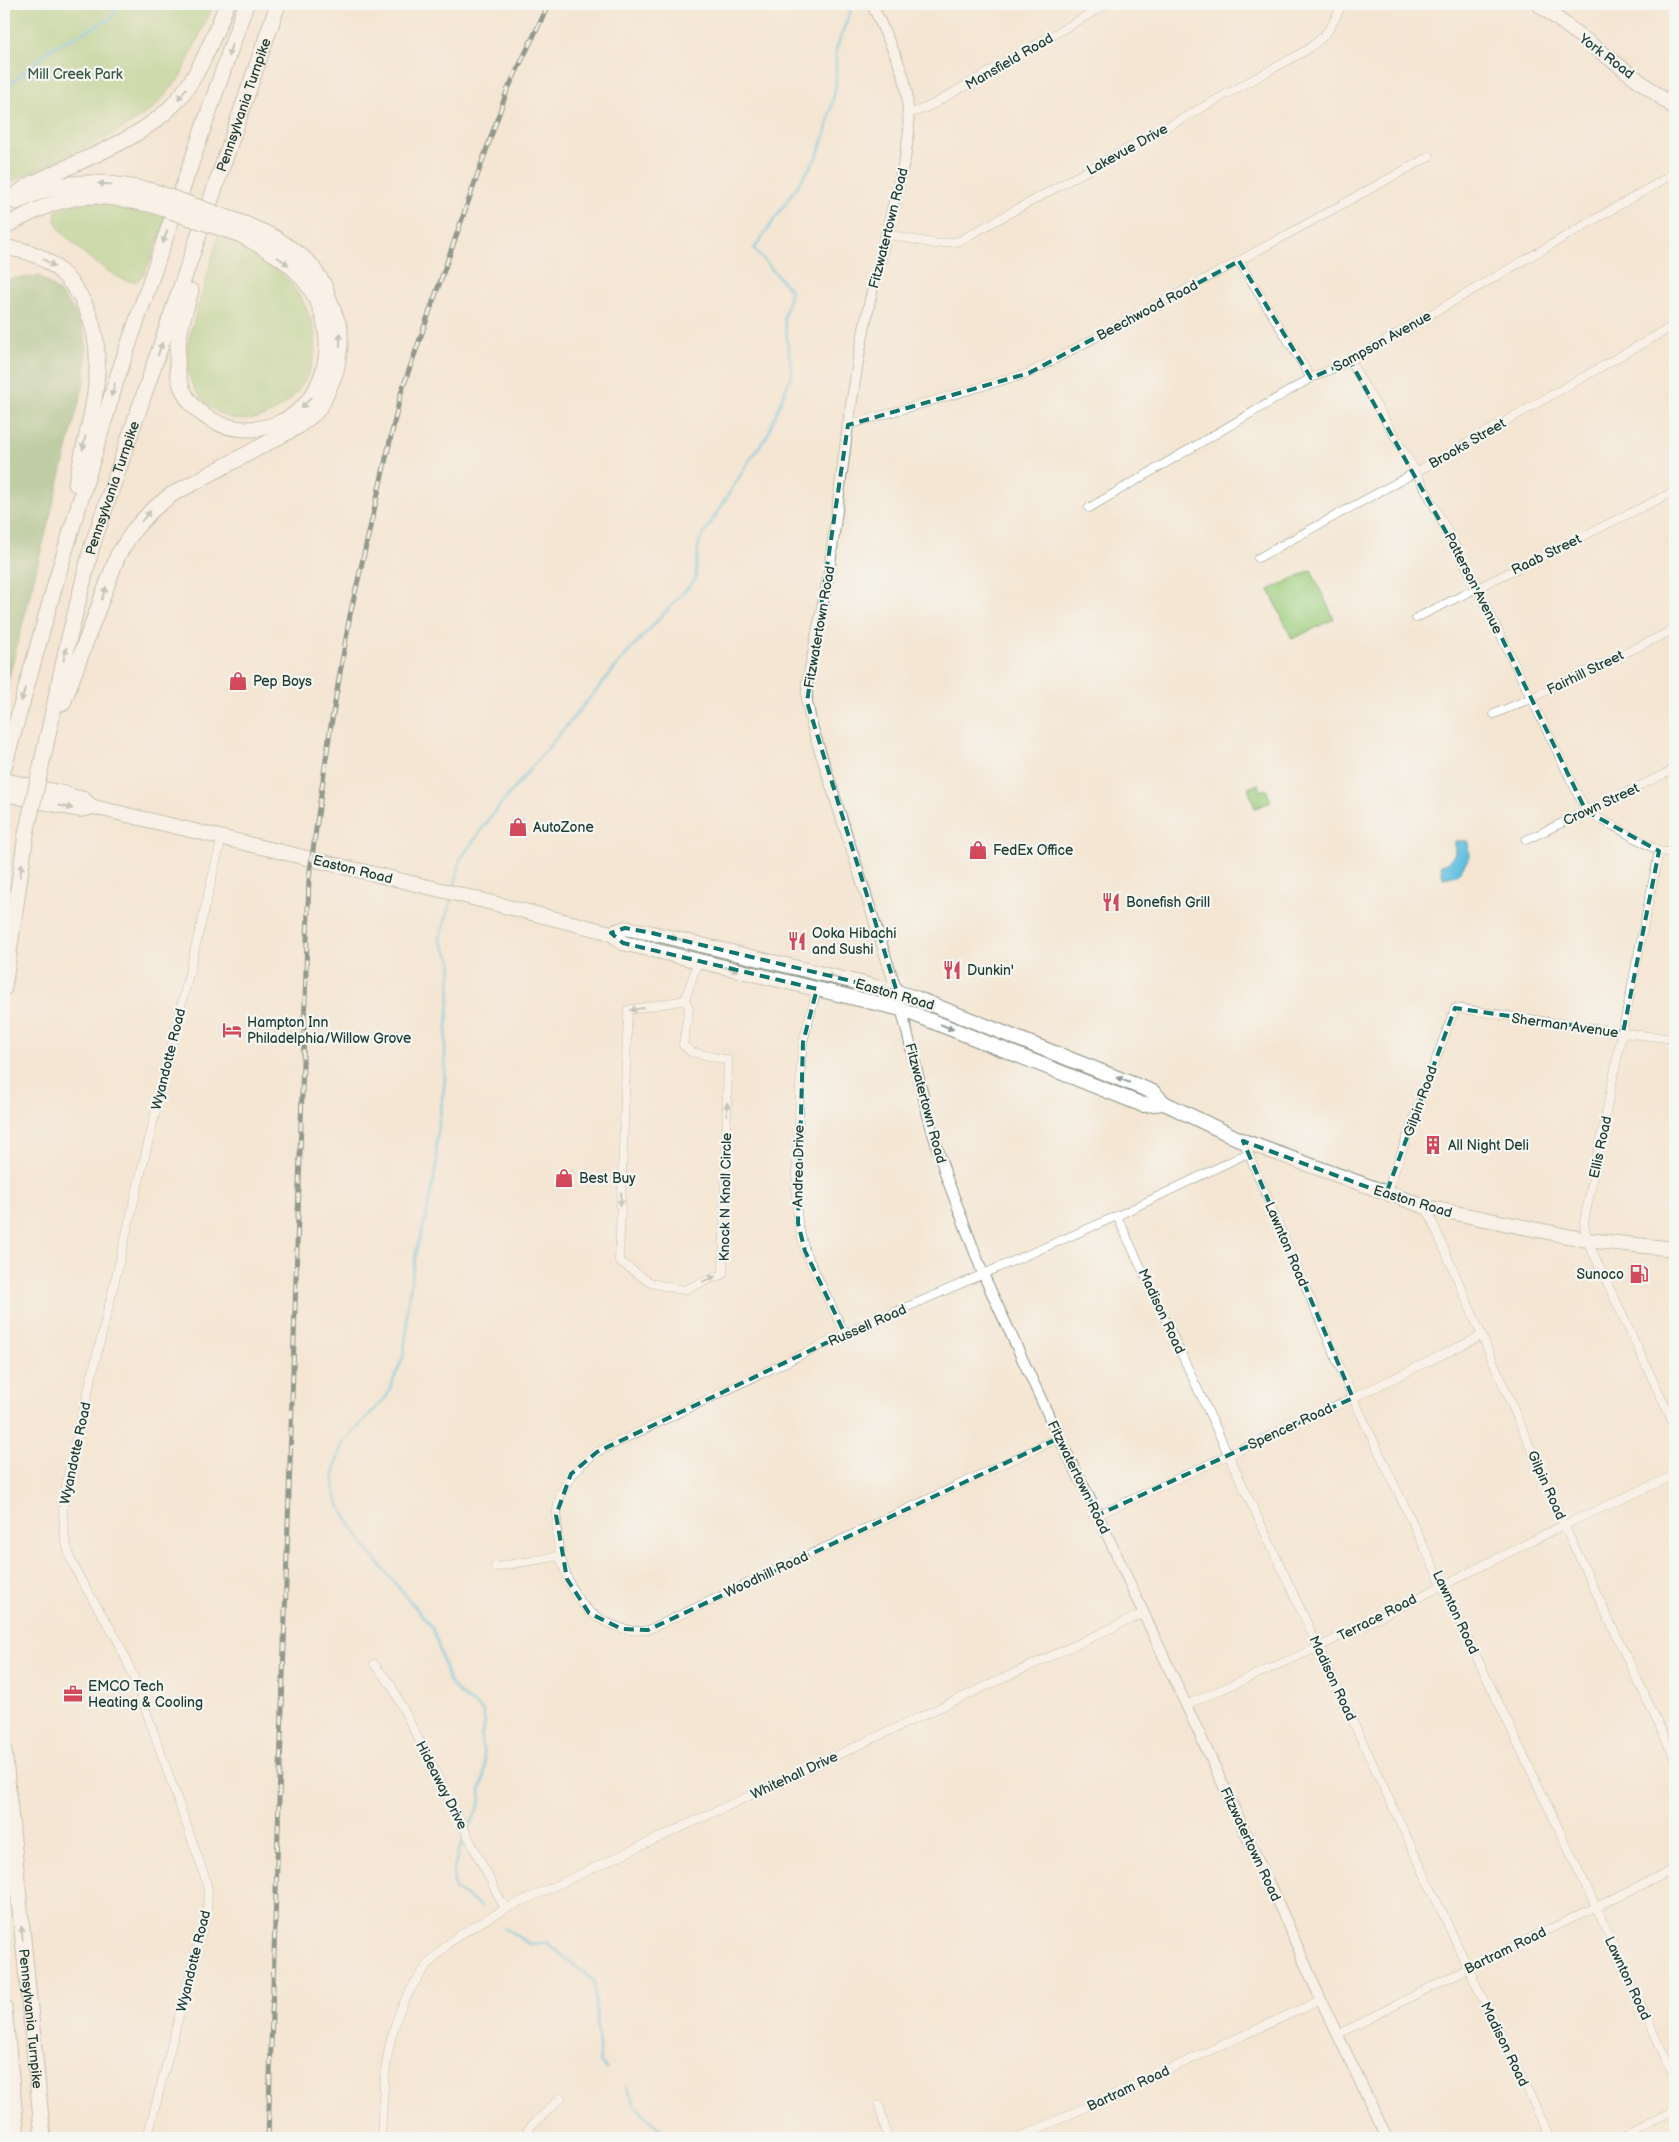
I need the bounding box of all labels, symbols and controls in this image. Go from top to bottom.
street label: Mansfield Road [962,29,1056,93]
street label: York Road [1575,30,1638,83]
street label: Pennsylvania Turnpike [213,36,275,174]
one-way arrow [226,43,234,58]
park label: Mill Creek Park [27,66,123,83]
one-way arrow [176,87,187,100]
street label: Lakevue Drive [1084,120,1171,179]
street label: Fitzwatertown Road [865,166,912,290]
one-way arrow [97,180,113,188]
one-way arrow [161,229,169,244]
one-way arrow [276,256,290,266]
one-way arrow [42,258,56,268]
street label: Beechwood Road [1094,277,1201,344]
street label: Sampson Avenue [1330,307,1434,375]
one-way arrow [336,332,344,348]
one-way arrow [157,341,164,356]
one-way arrow [109,383,116,398]
one-way arrow [300,396,311,409]
street label: Brooks Street [1426,414,1509,472]
street label: Pennsylvania Turnpike [82,419,143,557]
one-way arrow [80,435,88,451]
one-way arrow [140,511,152,523]
street label: Patterson Avenue [1441,530,1506,637]
street label: Raab Street [1509,530,1585,579]
street label: Fitzwatertown Road [800,565,839,690]
one-way arrow [101,585,108,600]
one-way arrow [62,646,70,662]
street label: Fairhill Street [1544,646,1627,698]
shop icon: Pep Boys [227,670,249,692]
place label: Pep Boys [253,673,312,690]
one-way arrow [19,687,27,702]
street label: Crown Street [1561,779,1643,829]
one-way arrow [59,803,74,811]
shop icon: AutoZone [507,816,529,838]
place label: AutoZone [533,819,594,836]
shop icon: FedEx Office [967,839,989,861]
place label: FedEx Office [993,842,1073,859]
street label: Easton Road [311,851,394,888]
one-way arrow [17,862,25,878]
restaurant icon: Bonefish Grill [1100,891,1122,913]
place label: Bonefish Grill [1126,894,1210,911]
place label: Ooka Hibachi and Sushi [812,925,897,958]
restaurant icon: Ooka Hibachi and Sushi [786,930,808,952]
one-way arrow [667,934,682,942]
restaurant icon: Dunkin' [941,959,963,981]
place label: Dunkin' [967,962,1014,979]
one-way arrow [723,965,738,973]
one-way arrow [825,972,840,980]
street label: Easton Road [853,975,936,1014]
one-way arrow [628,1005,644,1013]
street label: Wyandotte Road [148,1006,189,1112]
street label: Sherman Avenue [1510,1010,1619,1041]
place label: Hampton Inn Philadelphia/Willow Grove [247,1014,411,1047]
hotel icon: Hampton Inn Philadelphia/Willow Grove [221,1019,243,1041]
one-way arrow [940,1023,954,1031]
street label: Fitzwatertown Road [901,1041,950,1165]
street label: Gilpin Road [1400,1064,1441,1139]
one-way arrow [1116,1075,1130,1083]
one-way arrow [723,1101,731,1117]
street label: Ellis Road [1586,1114,1615,1180]
street label: Andrea Drive [789,1125,808,1207]
street label: Knock N Knoll Circle [716,1132,735,1262]
building icon: All Night Deli [1422,1134,1444,1156]
place label: All Night Deli [1448,1137,1529,1154]
shop icon: Best Buy [553,1167,575,1189]
place label: Best Buy [579,1170,636,1187]
street label: Easton Road [1371,1181,1454,1222]
one-way arrow [617,1191,625,1207]
street label: Lawnton Road [1261,1199,1312,1289]
fuel station icon: Sunoco [1628,1263,1650,1285]
street label: Madison Road [1134,1266,1189,1356]
place label: Sunoco [1576,1266,1624,1283]
one-way arrow [702,1275,717,1283]
street label: Russell Road [825,1301,909,1350]
street label: Spencer Road [1245,1399,1335,1453]
street label: Wyandotte Road [56,1400,95,1506]
street label: Fitzwatertown Road [1044,1418,1113,1537]
street label: Gilpin Road [1524,1448,1569,1522]
street label: Woodhill Road [721,1548,811,1601]
street label: Lawnton Road [1429,1568,1482,1657]
street label: Terrace Road [1335,1590,1420,1645]
street label: Madison Road [1305,1633,1360,1723]
place label: EMCO Tech Heating & Cooling [88,1678,203,1711]
office icon: EMCO Tech Heating & Cooling [62,1683,84,1705]
street label: Hideaway Drive [412,1738,471,1832]
street label: Whitehall Drive [748,1748,840,1803]
street label: Fitzwatertown Road [1217,1784,1284,1904]
street label: Wyandotte Road [173,1908,214,2014]
street label: Bartram Road [1462,1923,1549,1978]
one-way arrow [18,1925,26,1941]
street label: Lawnton Road [1601,1934,1654,2023]
street label: Pennsylvania Turnpike [15,1948,46,2089]
street label: Madison Road [1477,1999,1532,2089]
street label: Bartram Road [1084,2062,1172,2115]

